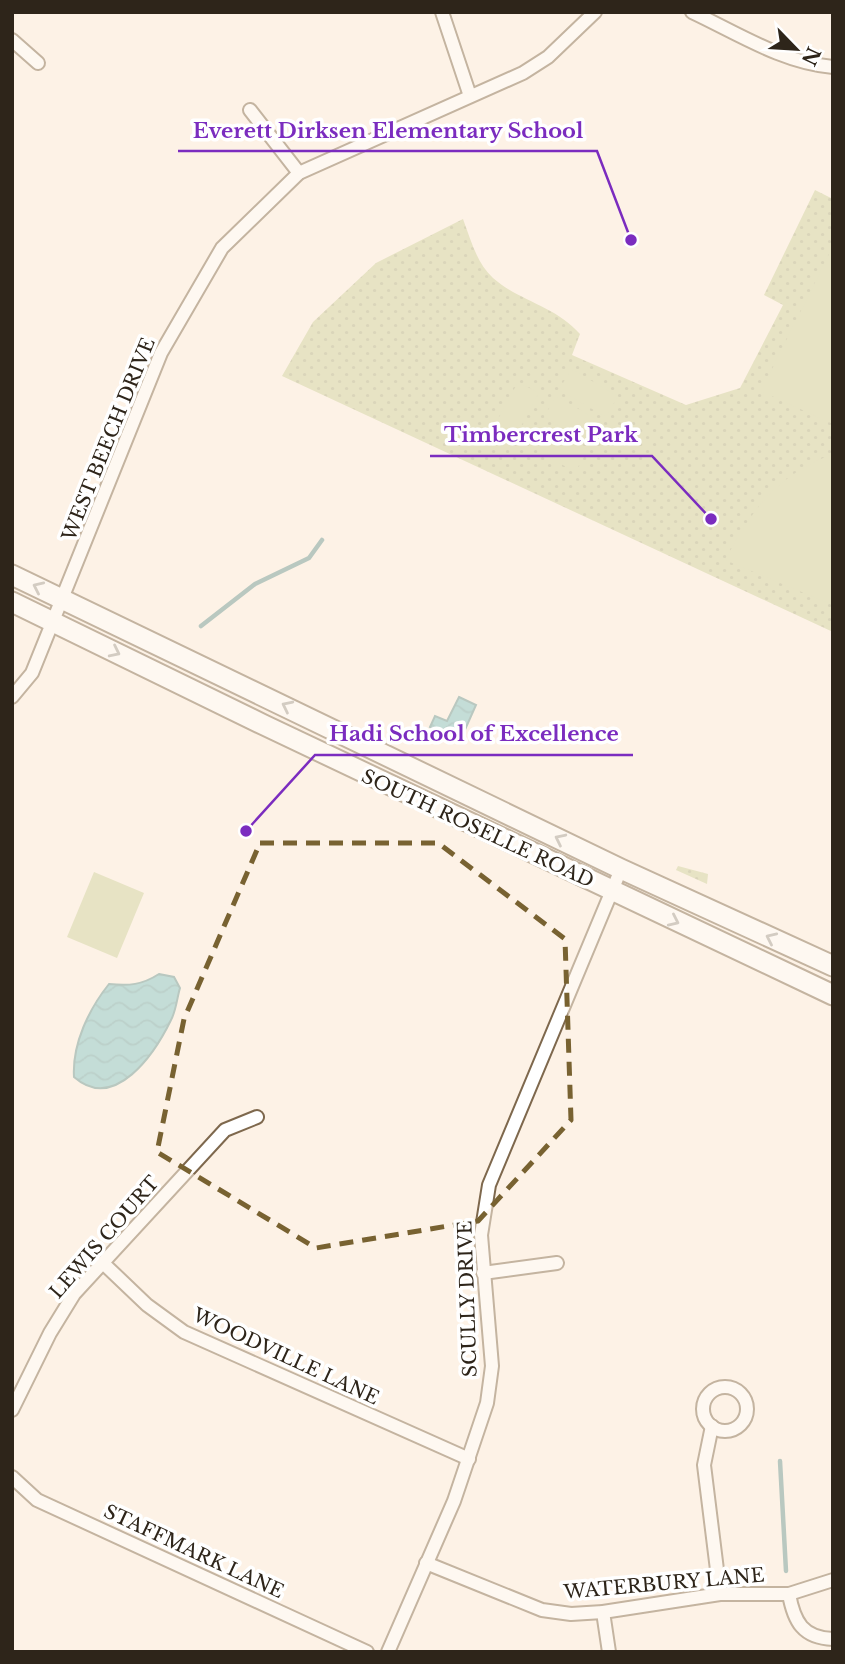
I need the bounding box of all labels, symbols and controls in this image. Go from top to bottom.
north arrow [761,14,831,84]
text: N [797,43,825,69]
callout: Everett Dirksen Elementary School [178,109,597,151]
text: Everett Dirksen Elementary School [193,118,584,144]
street label: WEST BEECH DRIVE [57,334,160,545]
callout: Timbercrest Park [430,414,652,456]
text: Timbercrest Park [444,422,639,448]
one-way arrow [33,581,45,595]
one-way arrow [108,643,120,657]
one-way arrow [281,700,294,714]
callout: Hadi School of Excellence [315,713,633,755]
text: Hadi School of Excellence [329,721,619,747]
street label: SOUTH ROSELLE ROAD [358,764,598,892]
one-way arrow [555,833,567,847]
one-way arrow [667,912,679,926]
one-way arrow [766,932,778,946]
street label: LEWIS COURT [45,1171,164,1303]
street label: SCULLY DRIVE [453,1220,482,1378]
street label: WOODVILLE LANE [188,1303,383,1410]
street label: STAFFMARK LANE [100,1500,287,1603]
street label: WATERBURY LANE [562,1563,765,1604]

